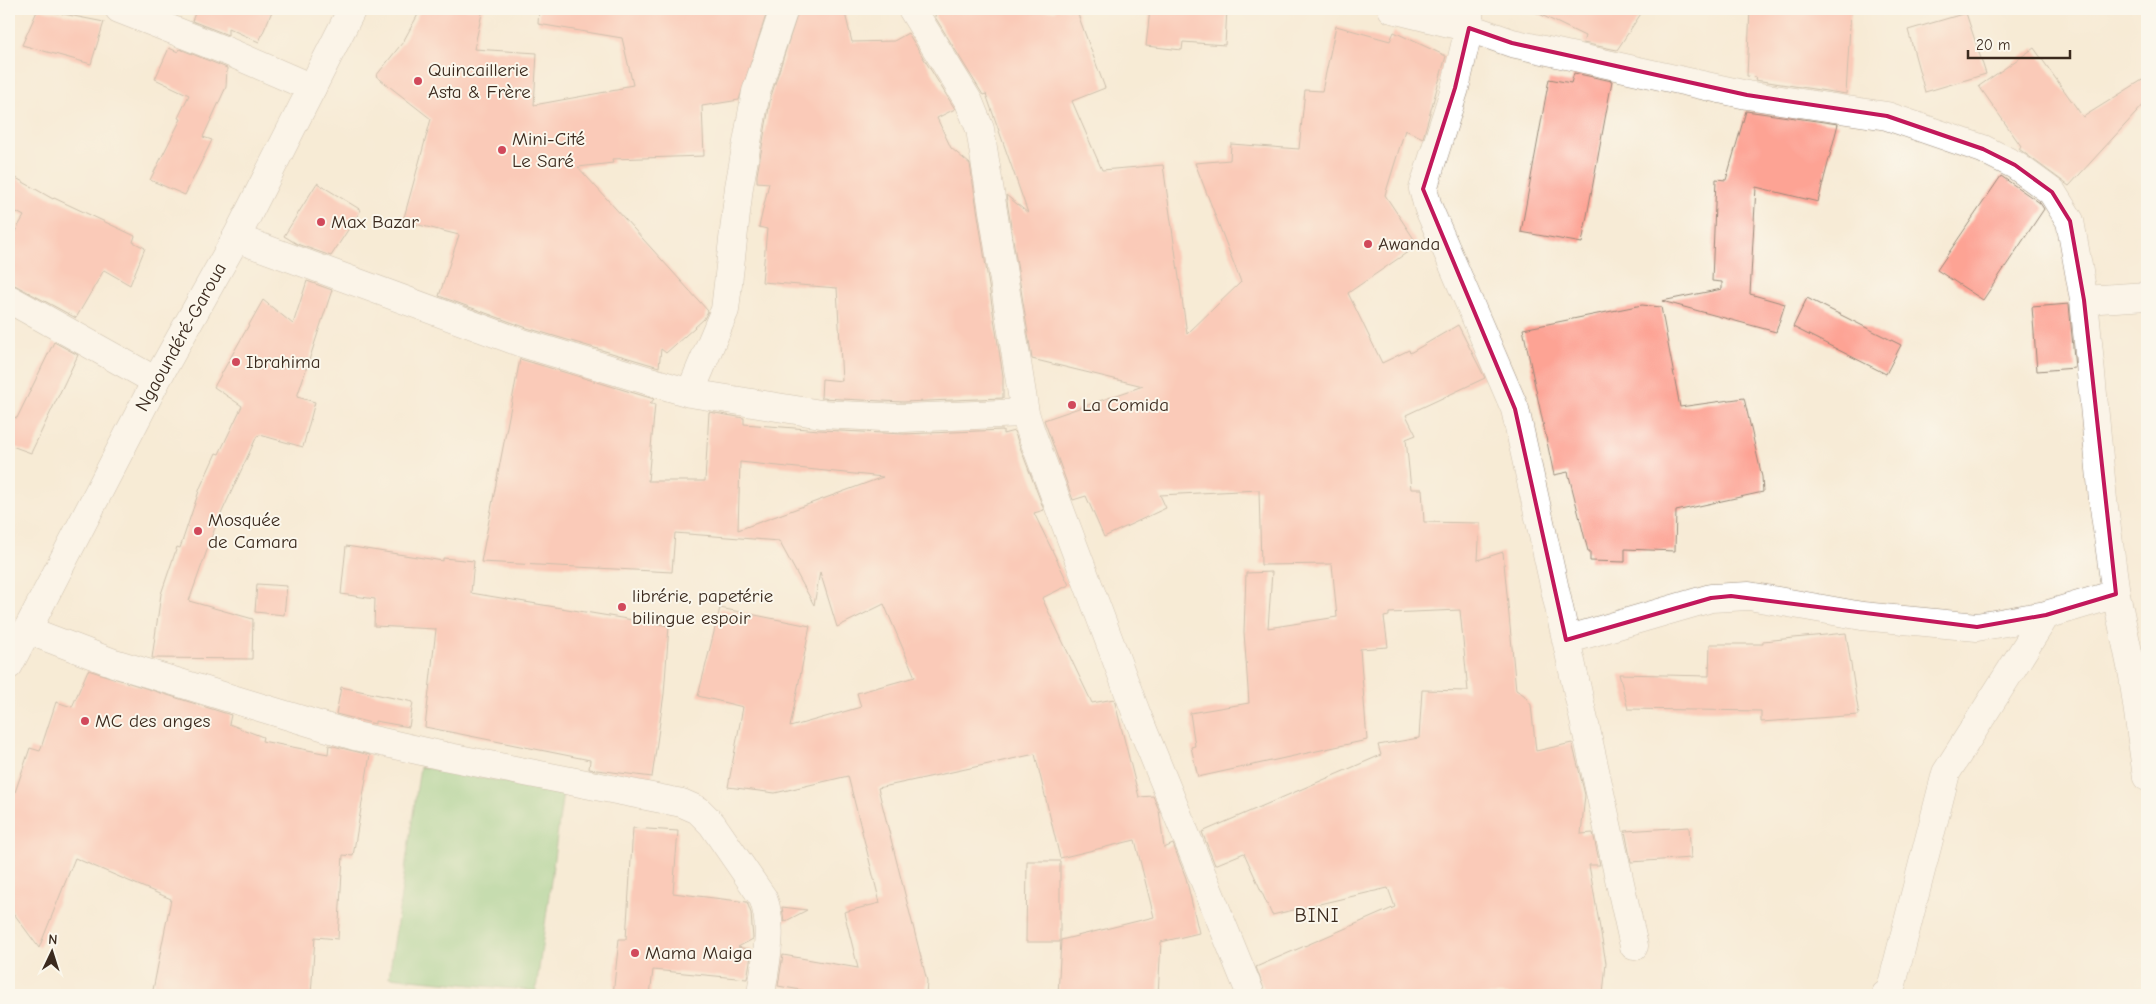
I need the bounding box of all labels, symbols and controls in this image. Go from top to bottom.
scale bar [1968,28,2071,60]
text: 20 m [1976,36,2010,54]
place label: Quincaillerie Asta & Frère [428,59,531,103]
marker: Quincaillerie Asta & Frère [412,75,424,87]
place label: Mini-Cité Le Saré [512,128,585,172]
marker: Mini-Cité Le Saré [496,144,508,156]
place label: Max Bazar [331,211,419,233]
marker: Max Bazar [315,216,327,228]
place label: Awanda [1378,233,1440,255]
marker: Awanda [1362,238,1374,250]
street label: Ngaoundéré-Garoua [131,259,231,415]
place label: Ibrahima [246,351,321,373]
marker: Ibrahima [230,356,242,368]
place label: La Comida [1082,394,1169,416]
marker: La Comida [1066,399,1078,411]
place label: Mosquée de Camara [208,509,298,553]
marker: Mosquée de Camara [192,525,204,537]
place label: librérie, papetérie bilingue espoir [632,585,773,629]
marker: librérie, papetérie bilingue espoir [616,601,628,613]
place label: MC des anges [95,710,211,732]
marker: MC des anges [79,715,91,727]
district label: BINI [1294,904,1340,927]
north arrow [28,926,78,976]
text: N [48,931,58,948]
place label: Mama Maiga [645,942,753,964]
marker: Mama Maiga [629,947,641,959]

